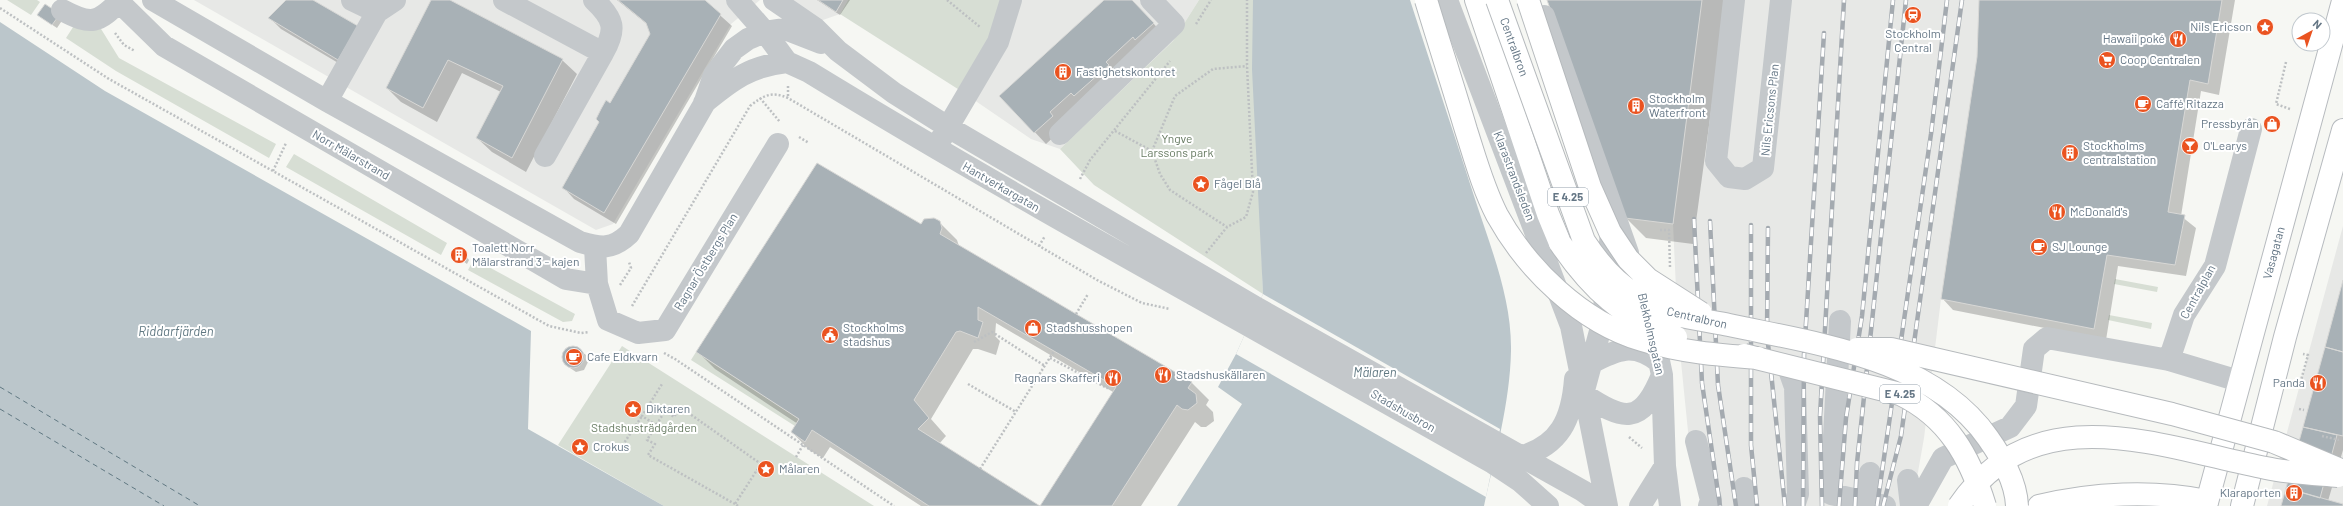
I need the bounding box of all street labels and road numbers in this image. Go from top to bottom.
street label: Centralbron [1498,15,1532,78]
street label: Nils Ericsons Plan [1757,63,1781,157]
street label: Norr Mälarstrand [310,126,393,182]
street label: Klarastrandsleden [1491,129,1538,222]
street label: Hantverkargatan [960,158,1043,214]
road number: E 4.25 [1548,188,1588,206]
street label: Ragnar Östbergs Plan [671,210,740,313]
street label: Vasagatan [2259,225,2287,281]
street label: Centralplan [2177,262,2218,321]
street label: Blekholmsgatan [1636,291,1668,376]
street label: Centralbron [1666,303,1729,331]
road number: E 4.25 [1880,385,1920,403]
street label: Stadshusbron [1369,386,1438,434]

